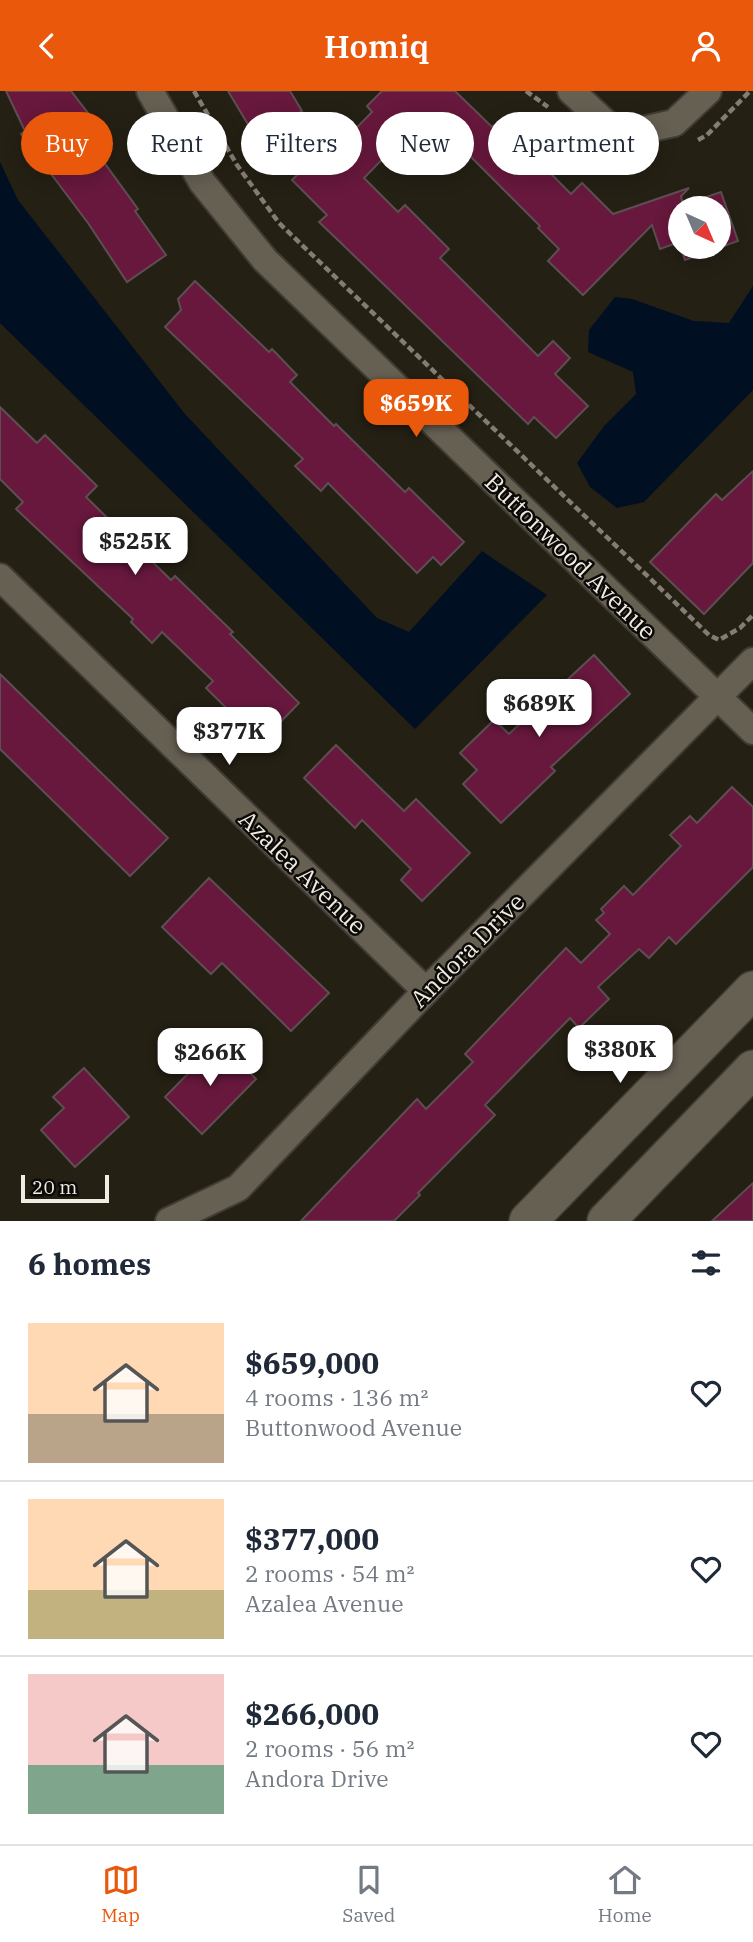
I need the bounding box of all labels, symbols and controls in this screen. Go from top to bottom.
text: Homiq [324,25,429,67]
icon: back [28,27,66,65]
icon: person [687,27,725,65]
chip: Buy [21,112,113,175]
chip: Rent [127,112,227,175]
chip: Filters [241,112,362,175]
chip: New [376,112,474,175]
chip: Apartment [488,112,659,175]
north arrow [668,196,732,259]
map controls [668,196,731,259]
pin: $659K [367,379,465,439]
text: $659K [380,387,452,417]
street label: Buttonwood Avenue [478,466,664,646]
pin: $525K [86,517,184,577]
text: $525K [99,525,171,555]
pin: $689K [490,679,588,739]
text: $689K [503,687,575,717]
pin: $377K [180,707,278,767]
text: $377K [193,715,265,745]
street label: Azalea Avenue [232,803,374,941]
street label: Andora Drive [403,886,531,1014]
pin: $380K [571,1025,669,1085]
pin: $266K [161,1028,259,1088]
text: $380K [584,1033,656,1063]
text: $266K [174,1036,246,1066]
scale bar [21,1172,108,1204]
text: 20 m [32,1175,77,1199]
text: 6 homes [28,1244,151,1283]
icon: filters [687,1244,725,1282]
text: $659,000 [245,1343,379,1382]
icon: home [84,1351,168,1435]
icon: heart [687,1374,725,1412]
text: 4 rooms · 136 m² [245,1382,428,1412]
text: Buttonwood Avenue [245,1412,462,1442]
text: $377,000 [245,1519,379,1558]
icon: home [84,1527,168,1611]
icon: heart [687,1550,725,1588]
text: 2 rooms · 54 m² [245,1558,415,1588]
text: Azalea Avenue [245,1588,404,1618]
text: $266,000 [245,1694,379,1733]
icon: home [84,1702,168,1786]
icon: heart [687,1725,725,1763]
text: 2 rooms · 56 m² [245,1733,415,1763]
text: Andora Drive [245,1763,389,1793]
tab: Map [101,1861,140,1927]
tab: Saved [342,1861,395,1927]
tab: Home [598,1861,652,1927]

